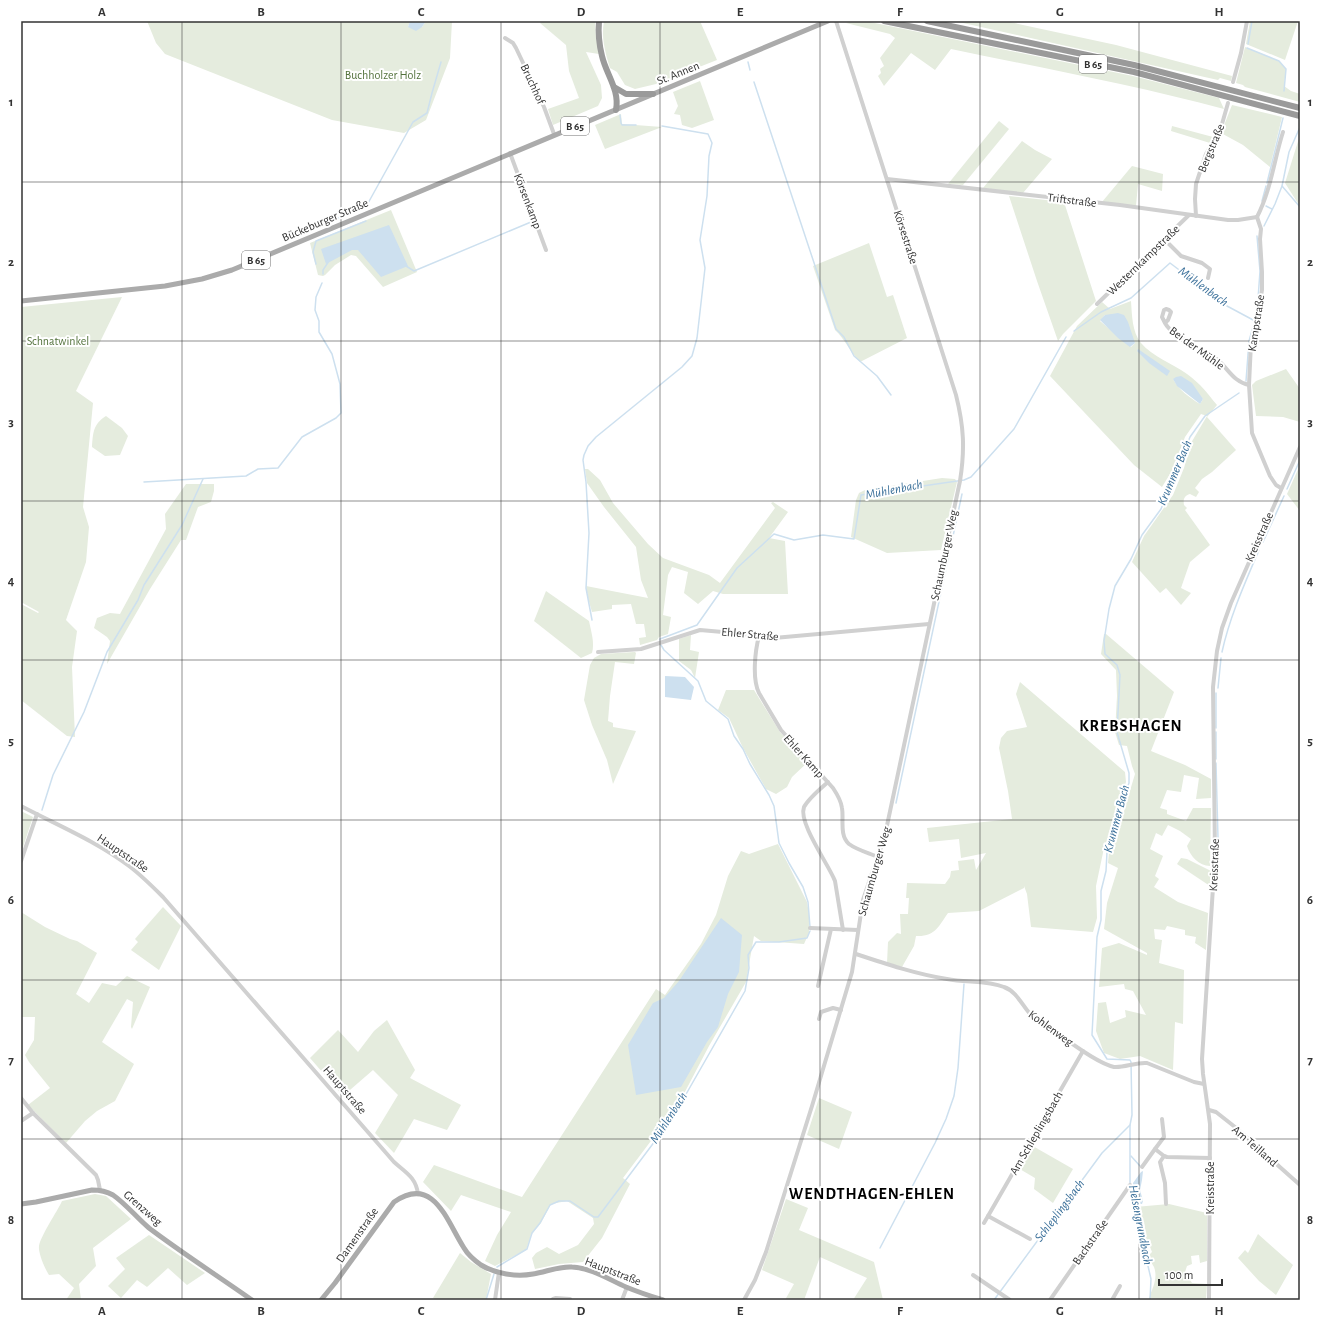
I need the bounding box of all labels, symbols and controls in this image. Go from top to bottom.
text: A [98,6,106,19]
text: B [257,6,265,19]
text: C [418,6,425,19]
text: D [577,6,586,19]
text: E [737,6,744,19]
text: F [897,6,904,19]
text: G [1056,6,1064,19]
text: H [1214,6,1224,19]
road number: B 65 [1079,55,1107,73]
street label: St. Annen [655,59,701,87]
street label: Bruchhof [519,62,548,107]
park label: Buchholzer Holz [345,69,421,81]
text: 1 [9,96,13,109]
text: 1 [1308,96,1312,109]
road number: B 65 [561,117,589,135]
street label: Bergstraße [1195,122,1227,174]
street label: Körsenkamp [512,172,544,230]
street label: Triftstraße [1047,191,1097,209]
street label: Bückeburger Straße [280,196,370,244]
street label: Körsestraße [892,209,920,265]
street label: Westernkampstraße [1104,222,1182,298]
road number: B 65 [242,251,270,269]
text: 2 [8,256,14,269]
text: 2 [1307,256,1313,269]
water label: Mühlenbach [1176,265,1230,309]
street label: Kampstraße [1246,294,1266,352]
street label: Bei der Mühle [1167,324,1227,372]
park label: Schnatwinkel [27,335,89,347]
text: 3 [8,416,14,429]
text: 3 [1307,416,1313,429]
water label: Krummer Bach [1155,438,1195,508]
water label: Mühlenbach [864,478,924,502]
street label: Schaumburger Weg [929,509,959,601]
street label: Kreisstraße [1243,510,1275,564]
text: 4 [8,575,15,588]
text: 4 [1307,575,1314,588]
street label: Ehler Straße [721,626,779,642]
district label: KREBSHAGEN [1079,718,1183,734]
street label: Ehler Kamp [781,732,827,780]
text: 5 [8,735,14,748]
text: 5 [1307,735,1313,748]
water label: Krummer Bach [1102,784,1132,854]
street label: Schaumburger Weg [856,825,893,917]
street label: Hauptstraße [95,831,151,875]
street label: Kreisstraße [1207,838,1221,892]
text: 6 [8,894,14,907]
text: 6 [1307,894,1313,907]
street label: Kohlenweg [1026,1008,1076,1048]
text: 7 [8,1054,14,1067]
text: 7 [1307,1054,1313,1067]
street label: Hauptstraße [321,1064,369,1116]
street label: Am Schleplingsbach [1007,1089,1065,1177]
water label: Mühlenbach [648,1090,690,1146]
street label: Am Teilland [1230,1123,1280,1169]
street label: Kreisstraße [1204,1162,1216,1214]
water label: Schleplingsbach [1033,1178,1087,1244]
water label: Helsengrundbach [1126,1184,1154,1266]
district label: WENDTHAGEN-EHLEN [789,1186,955,1202]
street label: Grenzweg [121,1188,165,1228]
street label: Damenstraße [334,1205,380,1265]
text: 8 [8,1214,14,1227]
text: 8 [1307,1214,1313,1227]
street label: Bachstraße [1070,1217,1110,1267]
street label: Hauptstraße [583,1255,643,1287]
scale bar [1159,1261,1222,1287]
text: 100 m [1165,1269,1193,1281]
text: A [98,1305,106,1318]
text: B [257,1305,265,1318]
text: C [418,1305,425,1318]
text: D [577,1305,586,1318]
text: E [737,1305,744,1318]
text: F [897,1305,904,1318]
text: G [1056,1305,1064,1318]
text: H [1214,1305,1224,1318]

